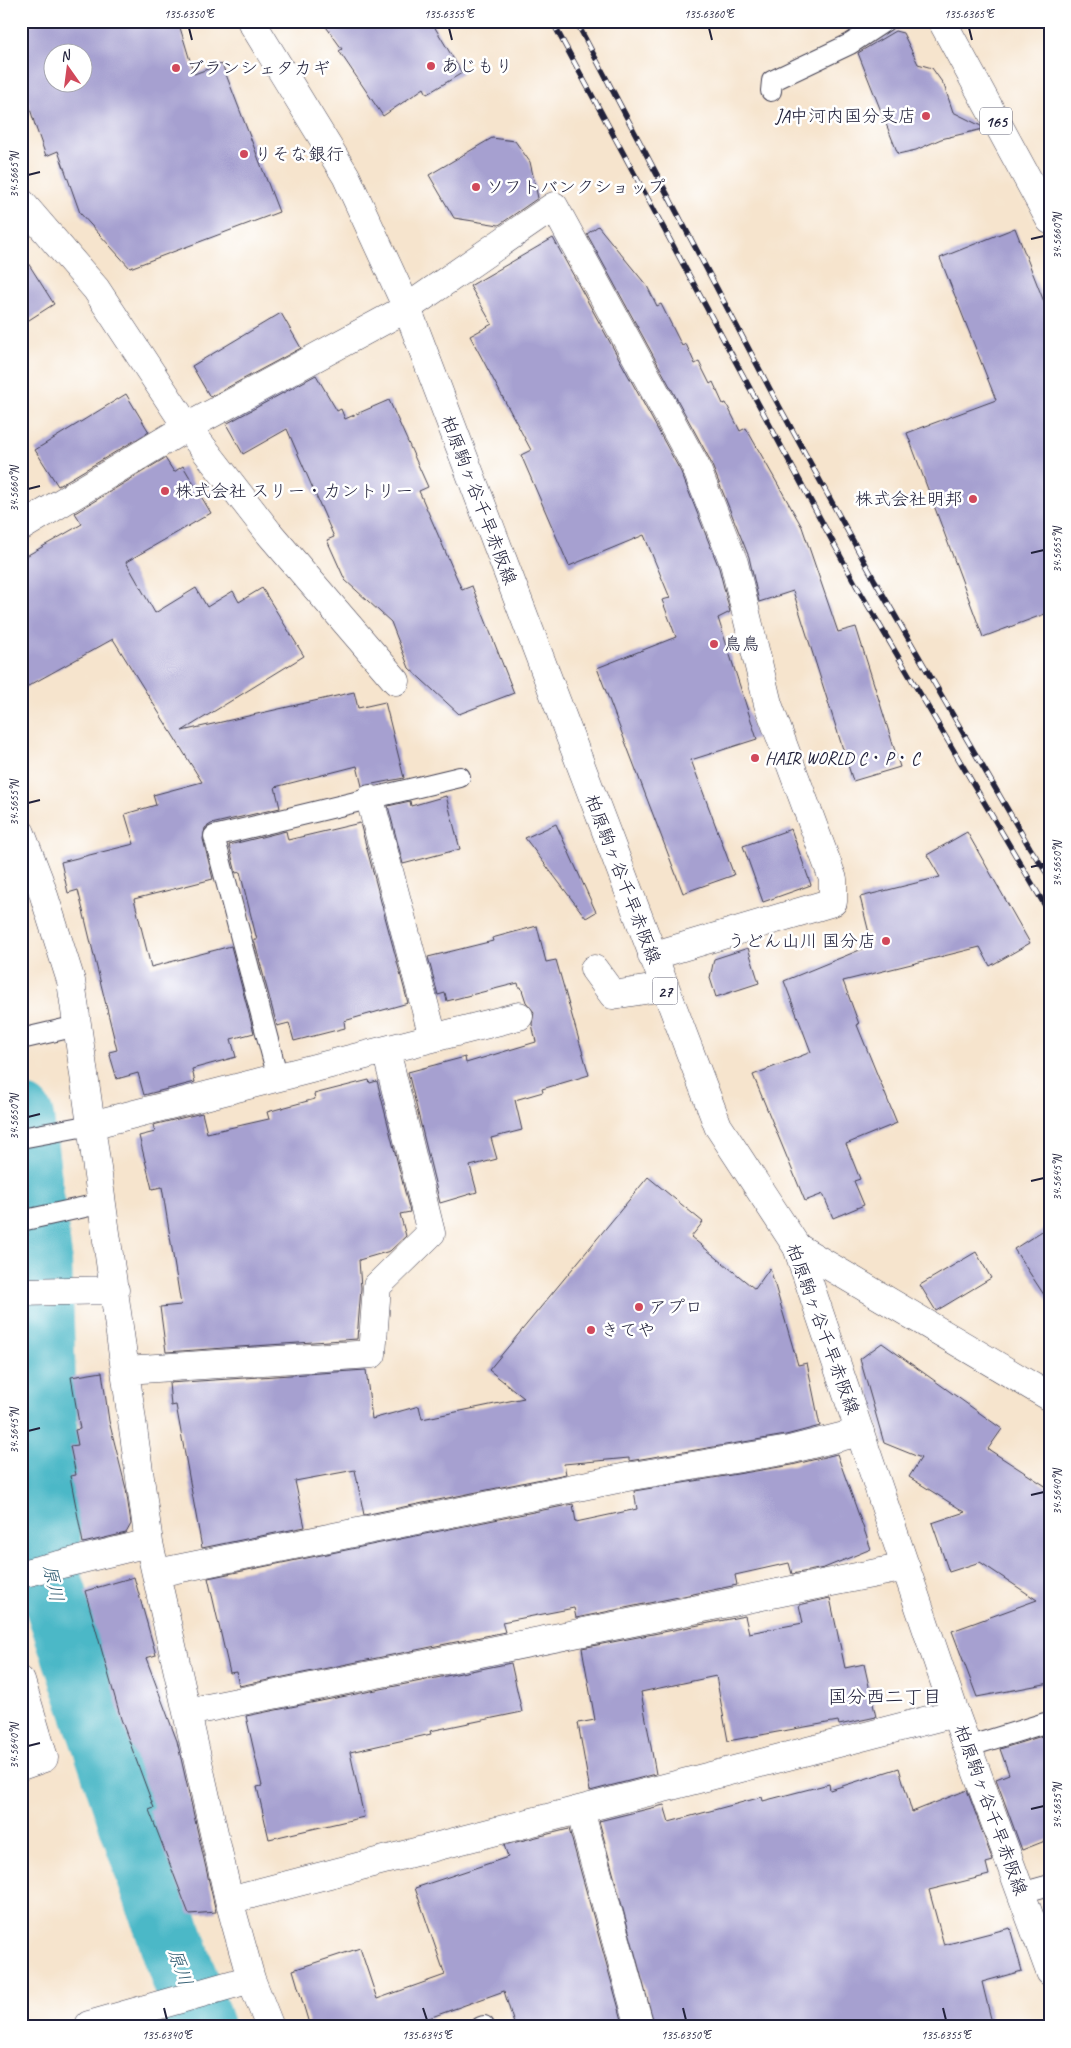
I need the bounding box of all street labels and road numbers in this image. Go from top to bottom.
road number: 165 [980,108,1012,134]
street label: 柏原駒ヶ谷千早赤阪線 [436,412,522,588]
street label: 柏原駒ヶ谷千早赤阪線 [580,791,666,967]
road number: 27 [652,978,678,1004]
street label: 柏原駒ヶ谷千早赤阪線 [782,1241,864,1417]
street label: 柏原駒ヶ谷千早赤阪線 [950,1722,1032,1898]

